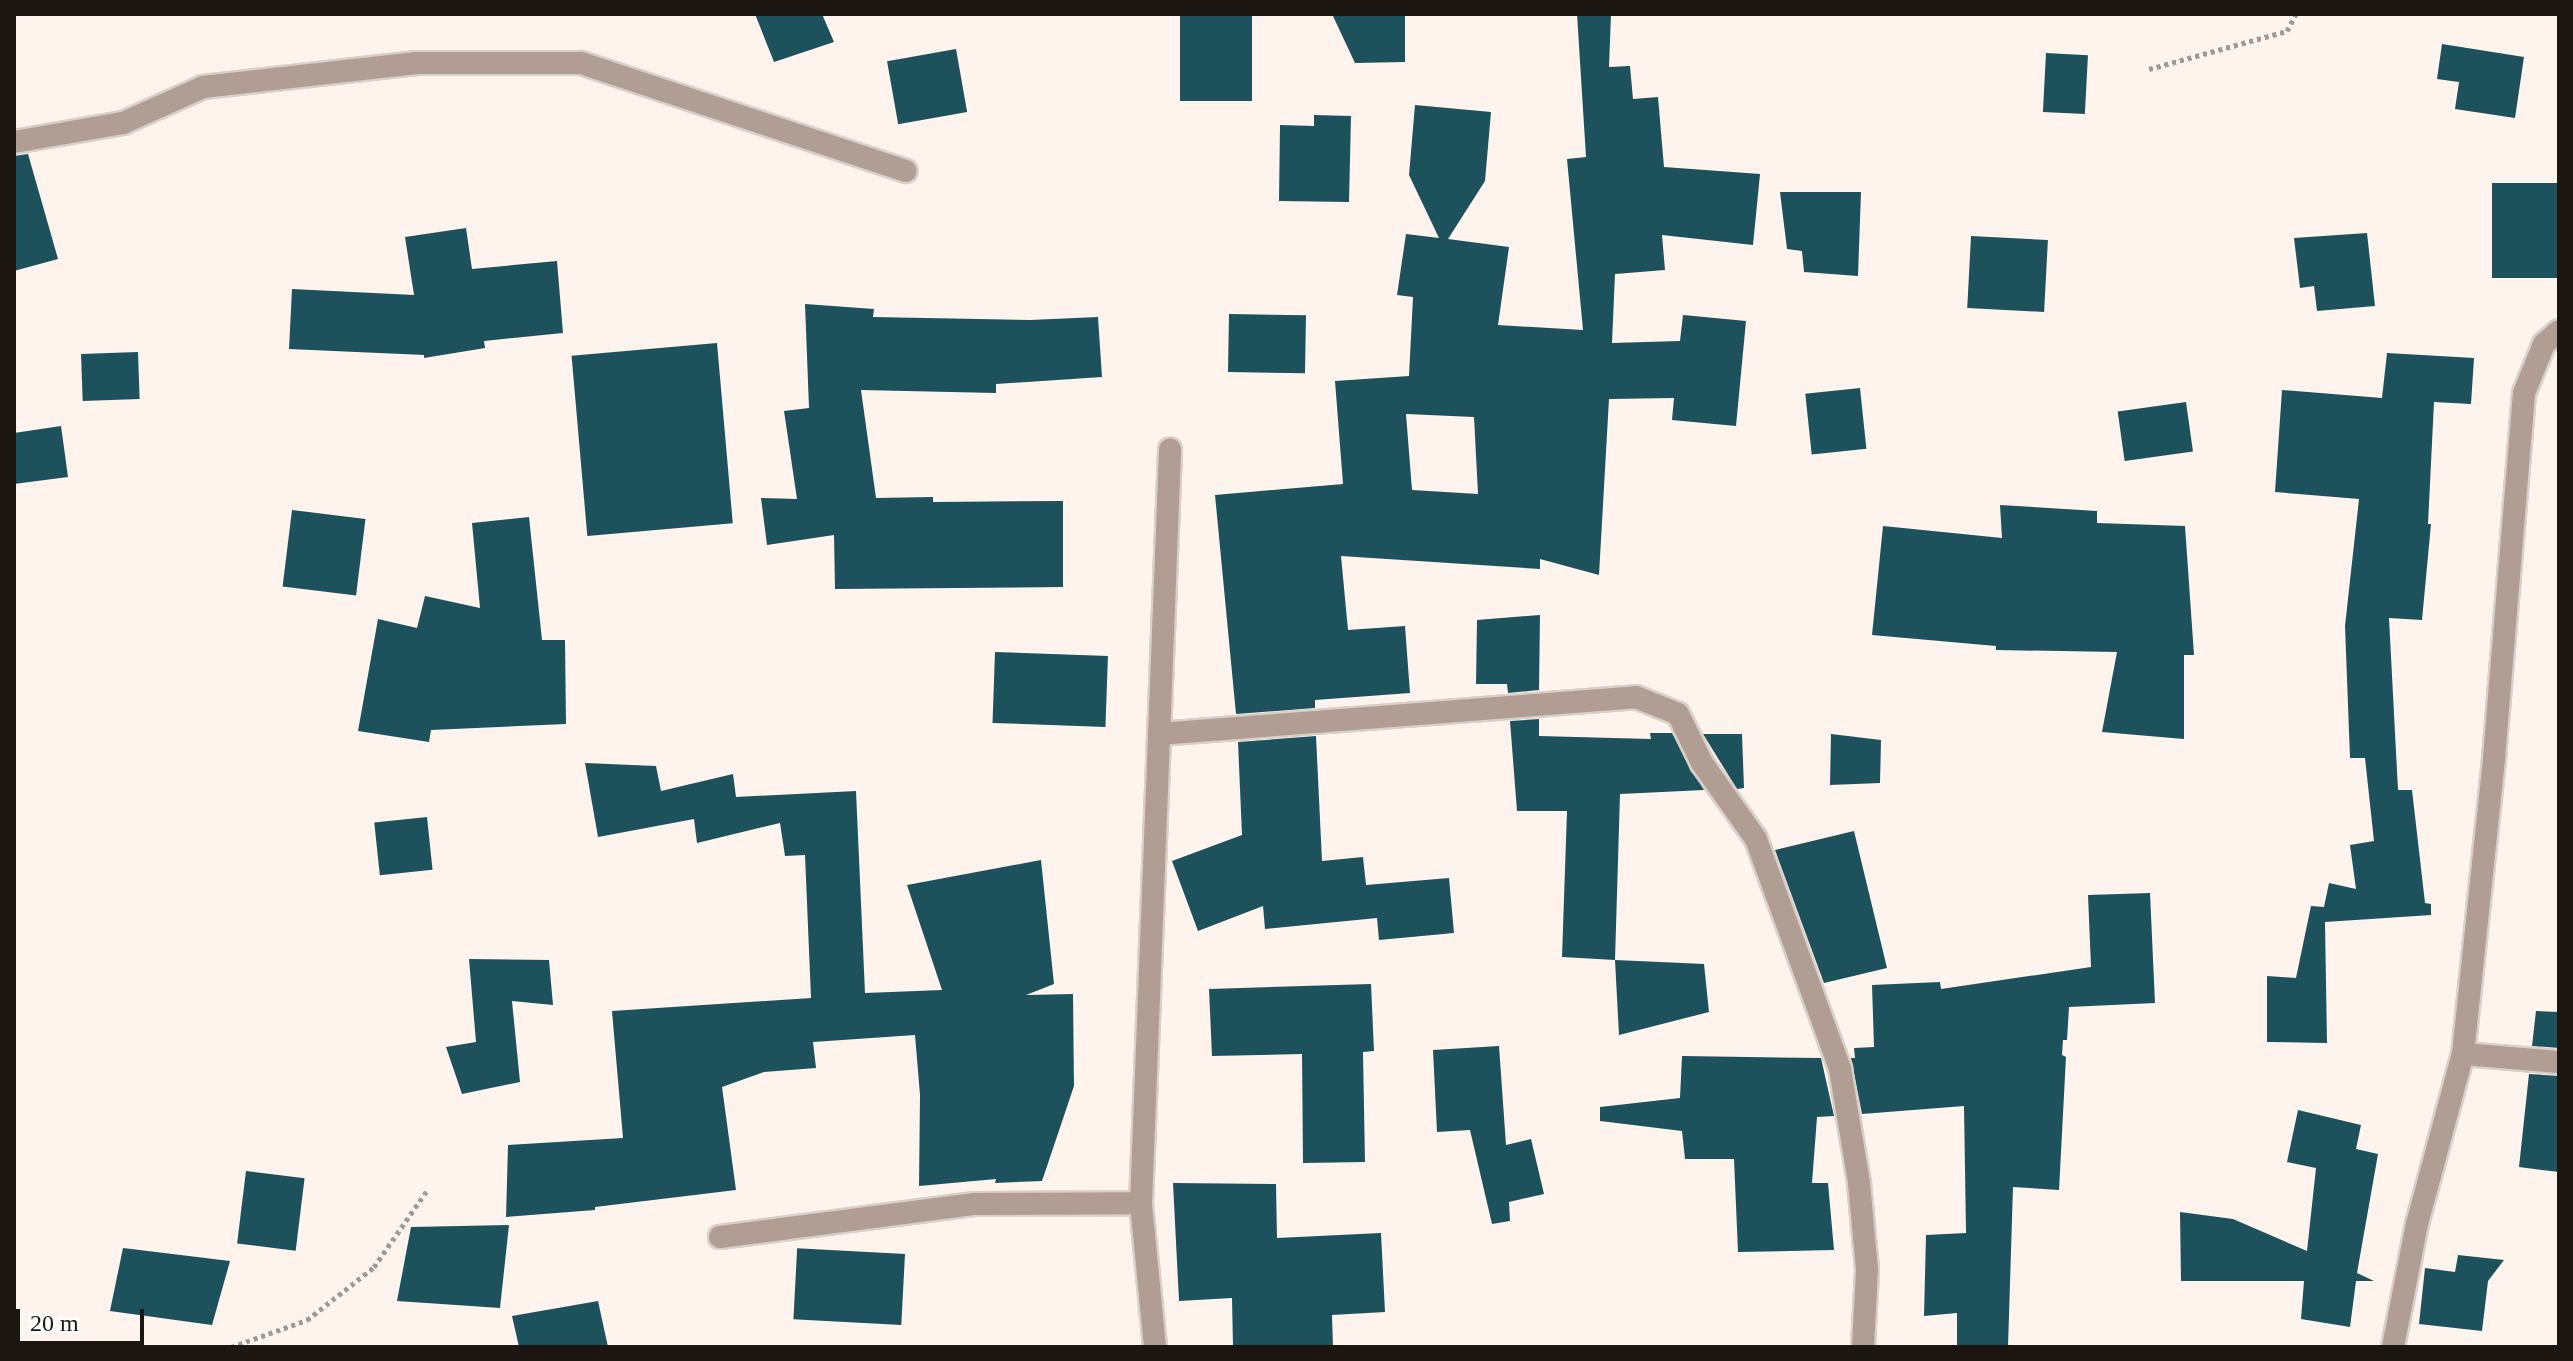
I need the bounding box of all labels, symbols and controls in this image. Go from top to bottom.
scale bar [20,1293,148,1343]
text: 20 m [30,1310,79,1336]

